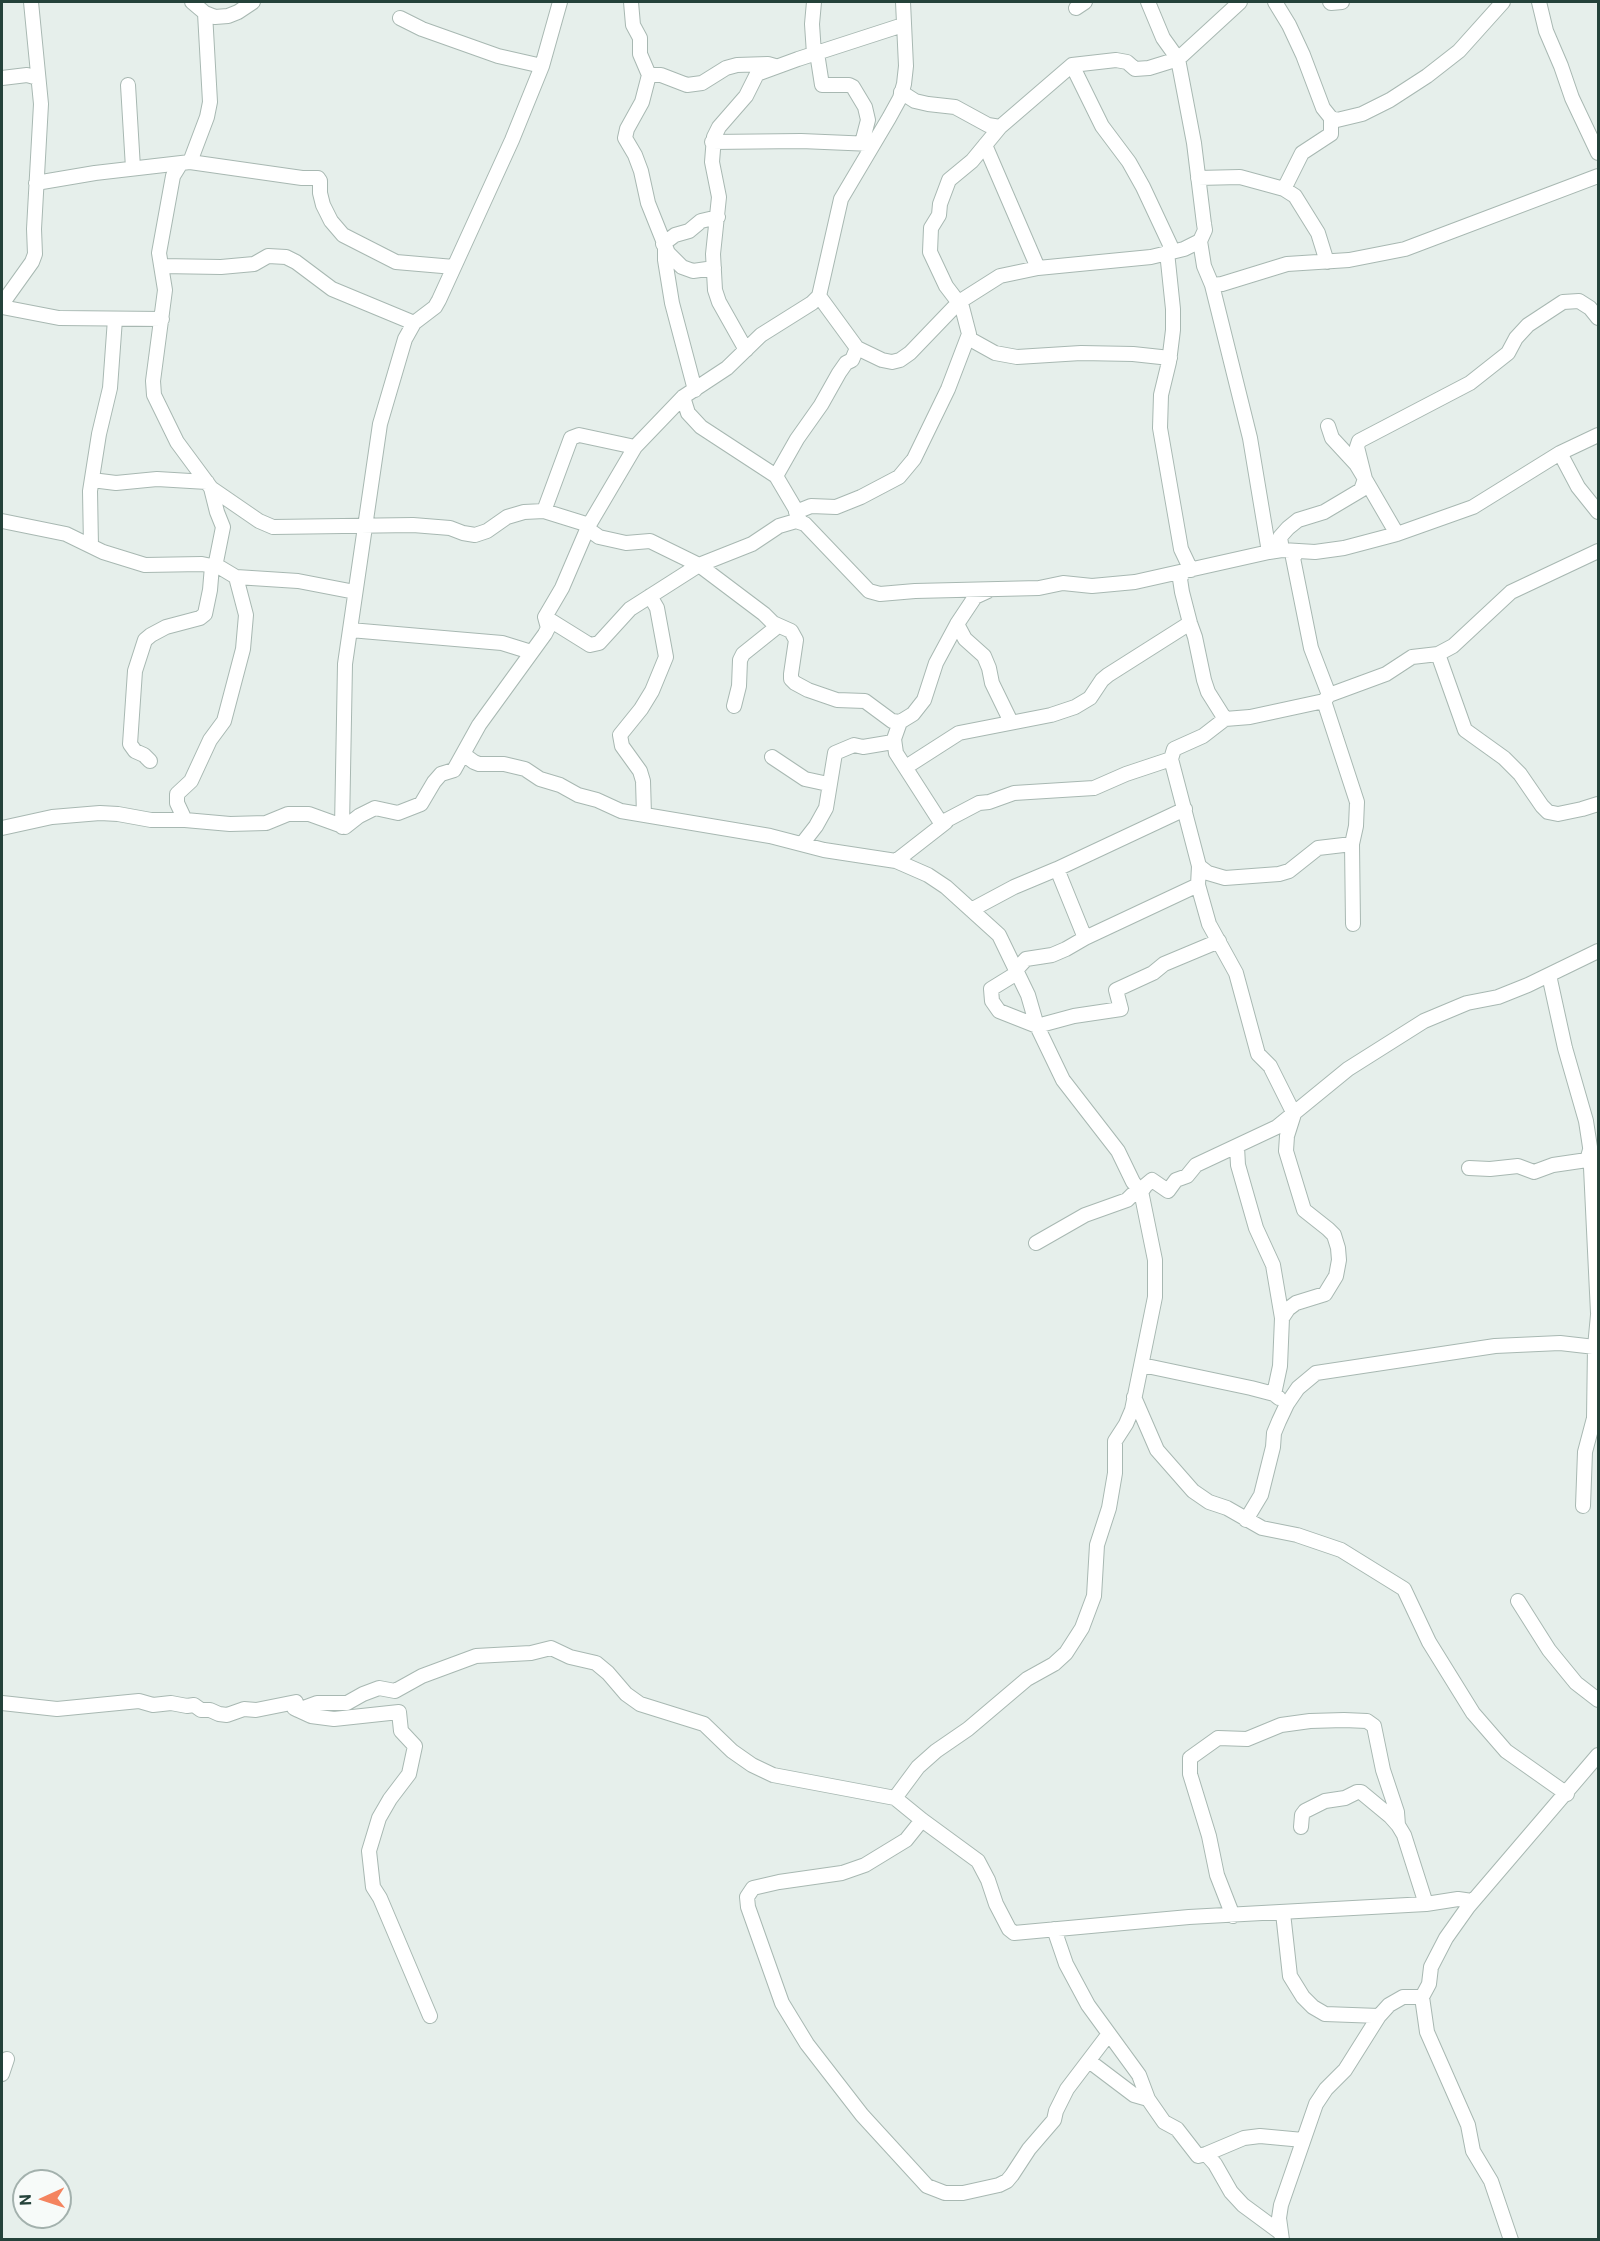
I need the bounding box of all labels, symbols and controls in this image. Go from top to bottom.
north arrow [12,2169,72,2229]
text: N [16,2194,35,2206]

